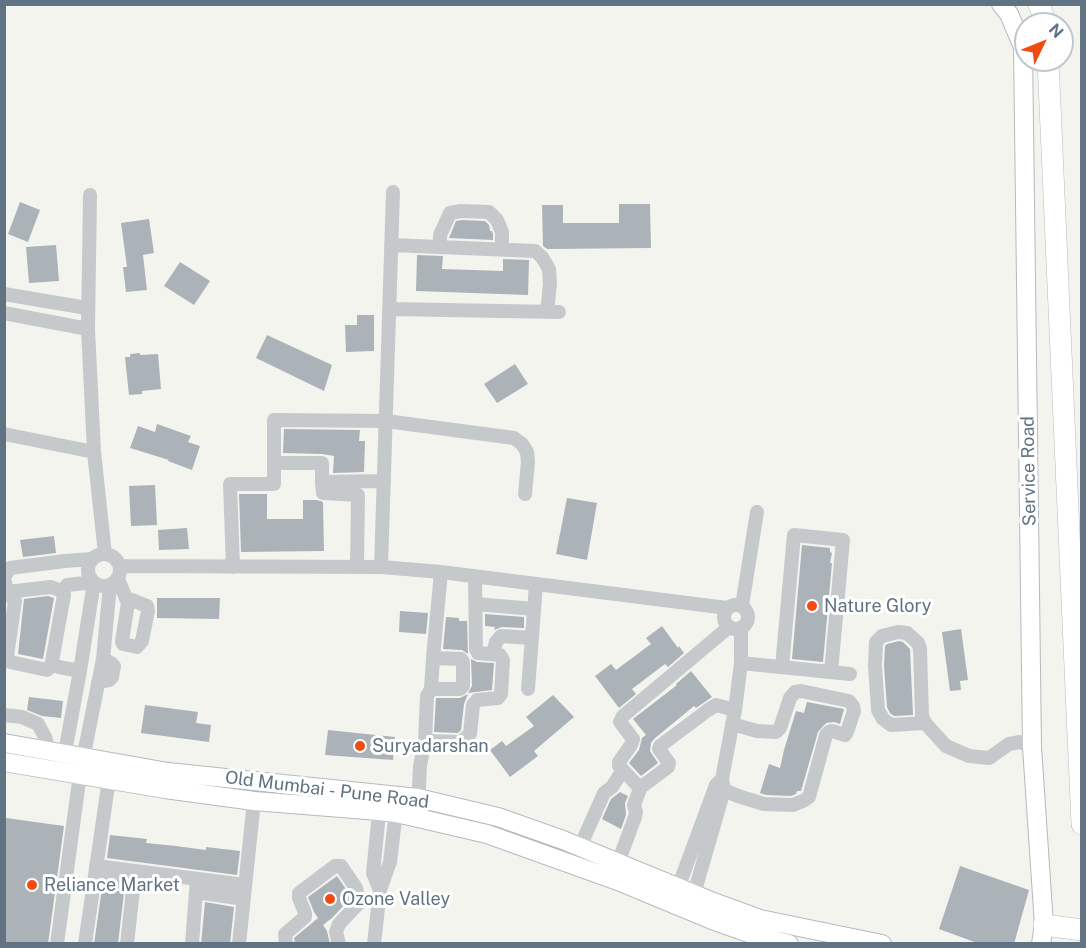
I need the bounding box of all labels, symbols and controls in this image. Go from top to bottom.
north arrow [1014,12,1074,72]
text: N [1045,20,1067,42]
street label: Service Road [1017,416,1041,526]
place label: Nature Glory [824,595,931,617]
marker: Nature Glory [805,599,819,613]
place label: Suryadarshan [372,735,489,757]
marker: Suryadarshan [353,739,367,753]
street label: Old Mumbai - Pune Road [224,767,430,813]
place label: Reliance Market [44,874,180,896]
marker: Reliance Market [25,878,39,892]
place label: Ozone Valley [342,888,450,910]
marker: Ozone Valley [323,892,337,906]

